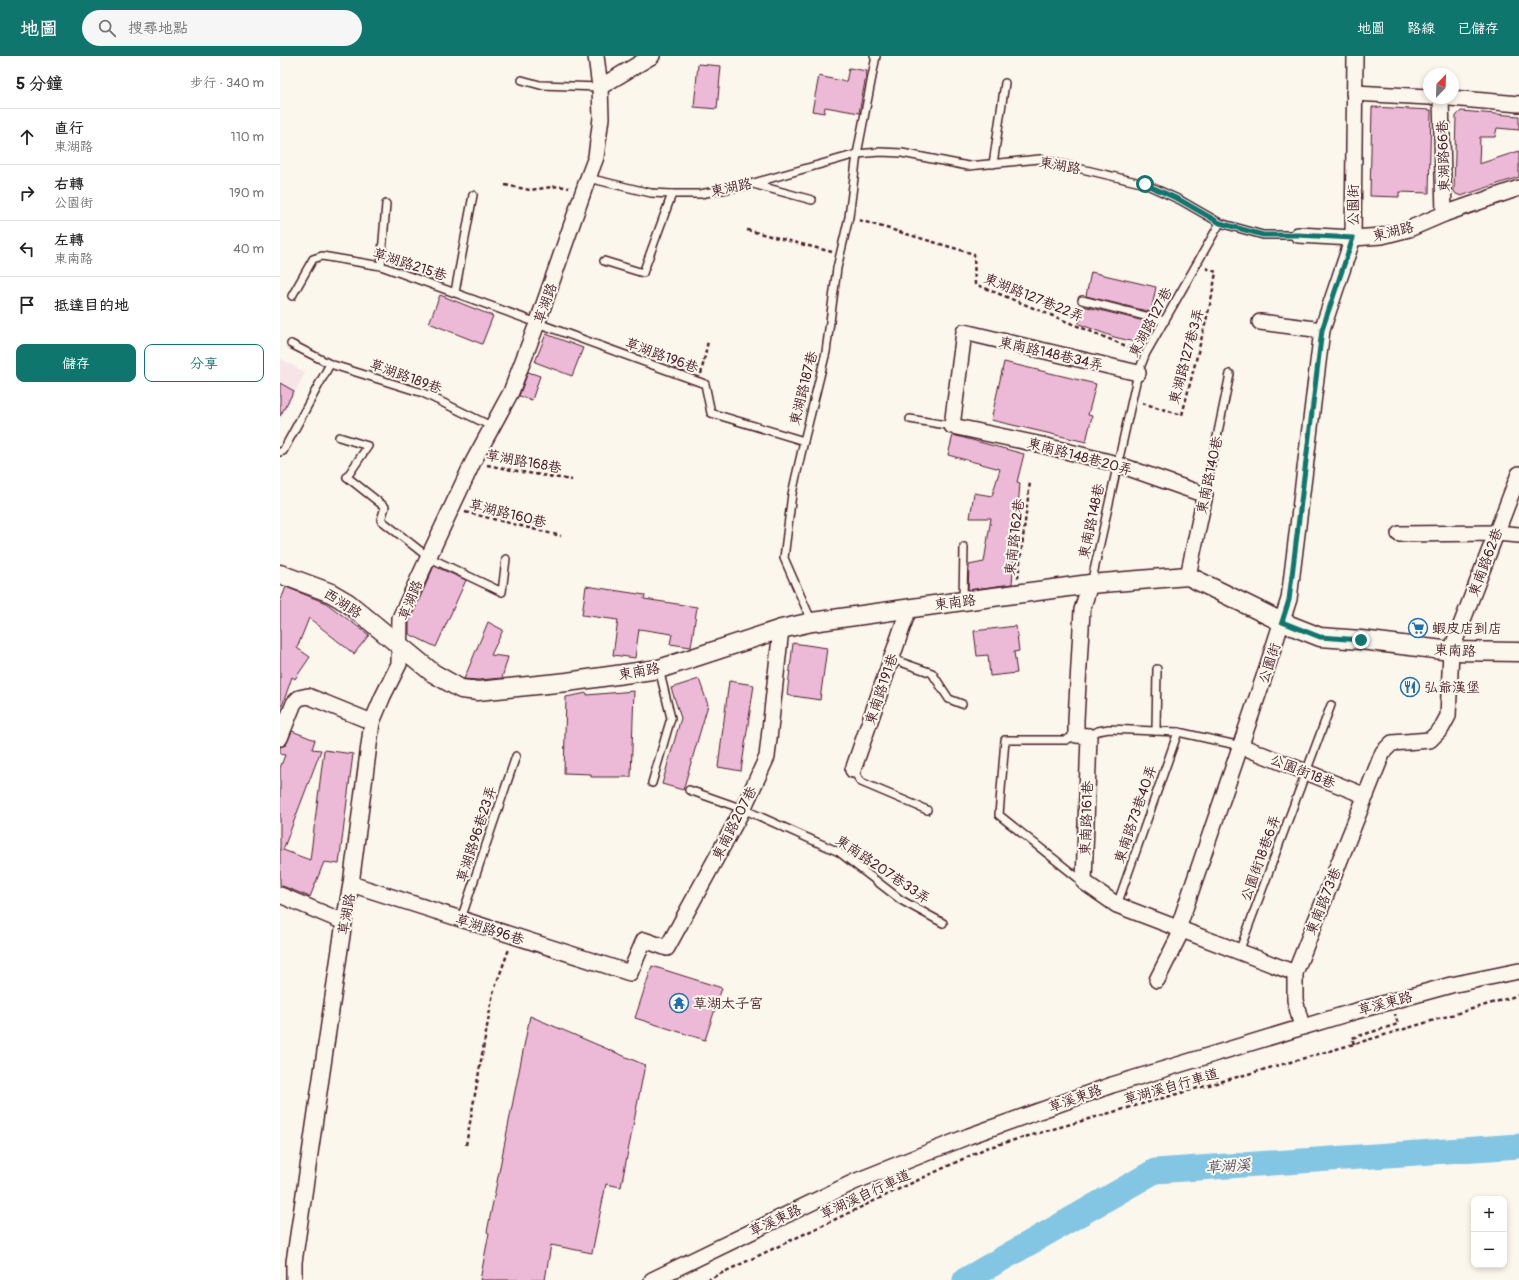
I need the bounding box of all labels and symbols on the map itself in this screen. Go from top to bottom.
north arrow [1423,68,1459,104]
street label: 東湖路66巷 [1434,119,1453,192]
street label: 東湖路 [1038,153,1082,178]
street label: 東湖路 [709,175,753,200]
route start [1136,175,1154,193]
street label: 公園街 [1345,184,1362,226]
street label: 東湖路 [1371,218,1416,245]
street label: 草湖路215巷 [371,245,450,285]
street label: 東湖路127巷22弄 [981,270,1086,325]
street label: 草湖路 [530,281,561,326]
street label: 東湖路127巷 [1125,284,1176,360]
street label: 東湖路127巷3弄 [1166,306,1207,406]
street label: 東南路148巷34弄 [997,333,1105,374]
street label: 草湖路196巷 [623,334,702,377]
street label: 東湖路187巷 [786,348,821,427]
street label: 草湖路189巷 [367,356,445,398]
street label: 東南路148巷20弄 [1025,434,1134,479]
street label: 東南路140巷 [1193,434,1226,516]
street label: 草湖路168巷 [485,446,564,477]
street label: 東南路148巷 [1075,481,1108,560]
street label: 草湖路160巷 [467,496,549,532]
street label: 東南路162巷 [1001,497,1028,577]
street label: 東南路62巷 [1465,525,1507,599]
street label: 草湖路 [395,578,426,623]
street label: 西湖路 [320,585,365,622]
street label: 東南路 [933,592,977,613]
supermarket icon: 蝦皮店到店 [1407,617,1429,639]
place label: 蝦皮店到店 [1432,620,1502,637]
route end [1352,631,1370,649]
street label: 公園街 [1255,641,1284,686]
street label: 東南路 [1434,641,1476,660]
street label: 東南路191巷 [861,650,902,727]
street label: 東南路 [617,659,661,684]
restaurant icon: 弘爺漢堡 [1399,676,1421,698]
place label: 弘爺漢堡 [1424,679,1480,696]
street label: 公園街18巷 [1268,751,1339,793]
street label: 東南路73巷40弄 [1111,763,1160,866]
street label: 東南路161巷 [1077,779,1096,856]
street label: 東南路207巷 [709,782,761,863]
street label: 草湖路96巷23弄 [453,784,500,885]
street label: 公園街18巷6弄 [1237,813,1284,904]
street label: 東南路207巷33弄 [832,831,933,907]
street label: 東南路73巷 [1302,864,1345,937]
street label: 草湖路 [334,892,359,936]
street label: 草湖路96巷 [453,910,527,949]
street label: 草溪東路 [1356,988,1414,1019]
temple icon: 草湖太子宮 [668,992,690,1014]
place label: 草湖太子宮 [693,995,763,1012]
street label: 草湖溪自行車道 [1122,1065,1221,1108]
street label: 草溪東路 [1046,1081,1104,1116]
water label: 草湖溪 [1205,1155,1252,1178]
street label: 草湖溪自行車道 [817,1166,913,1223]
street label: 草溪東路 [746,1201,804,1240]

